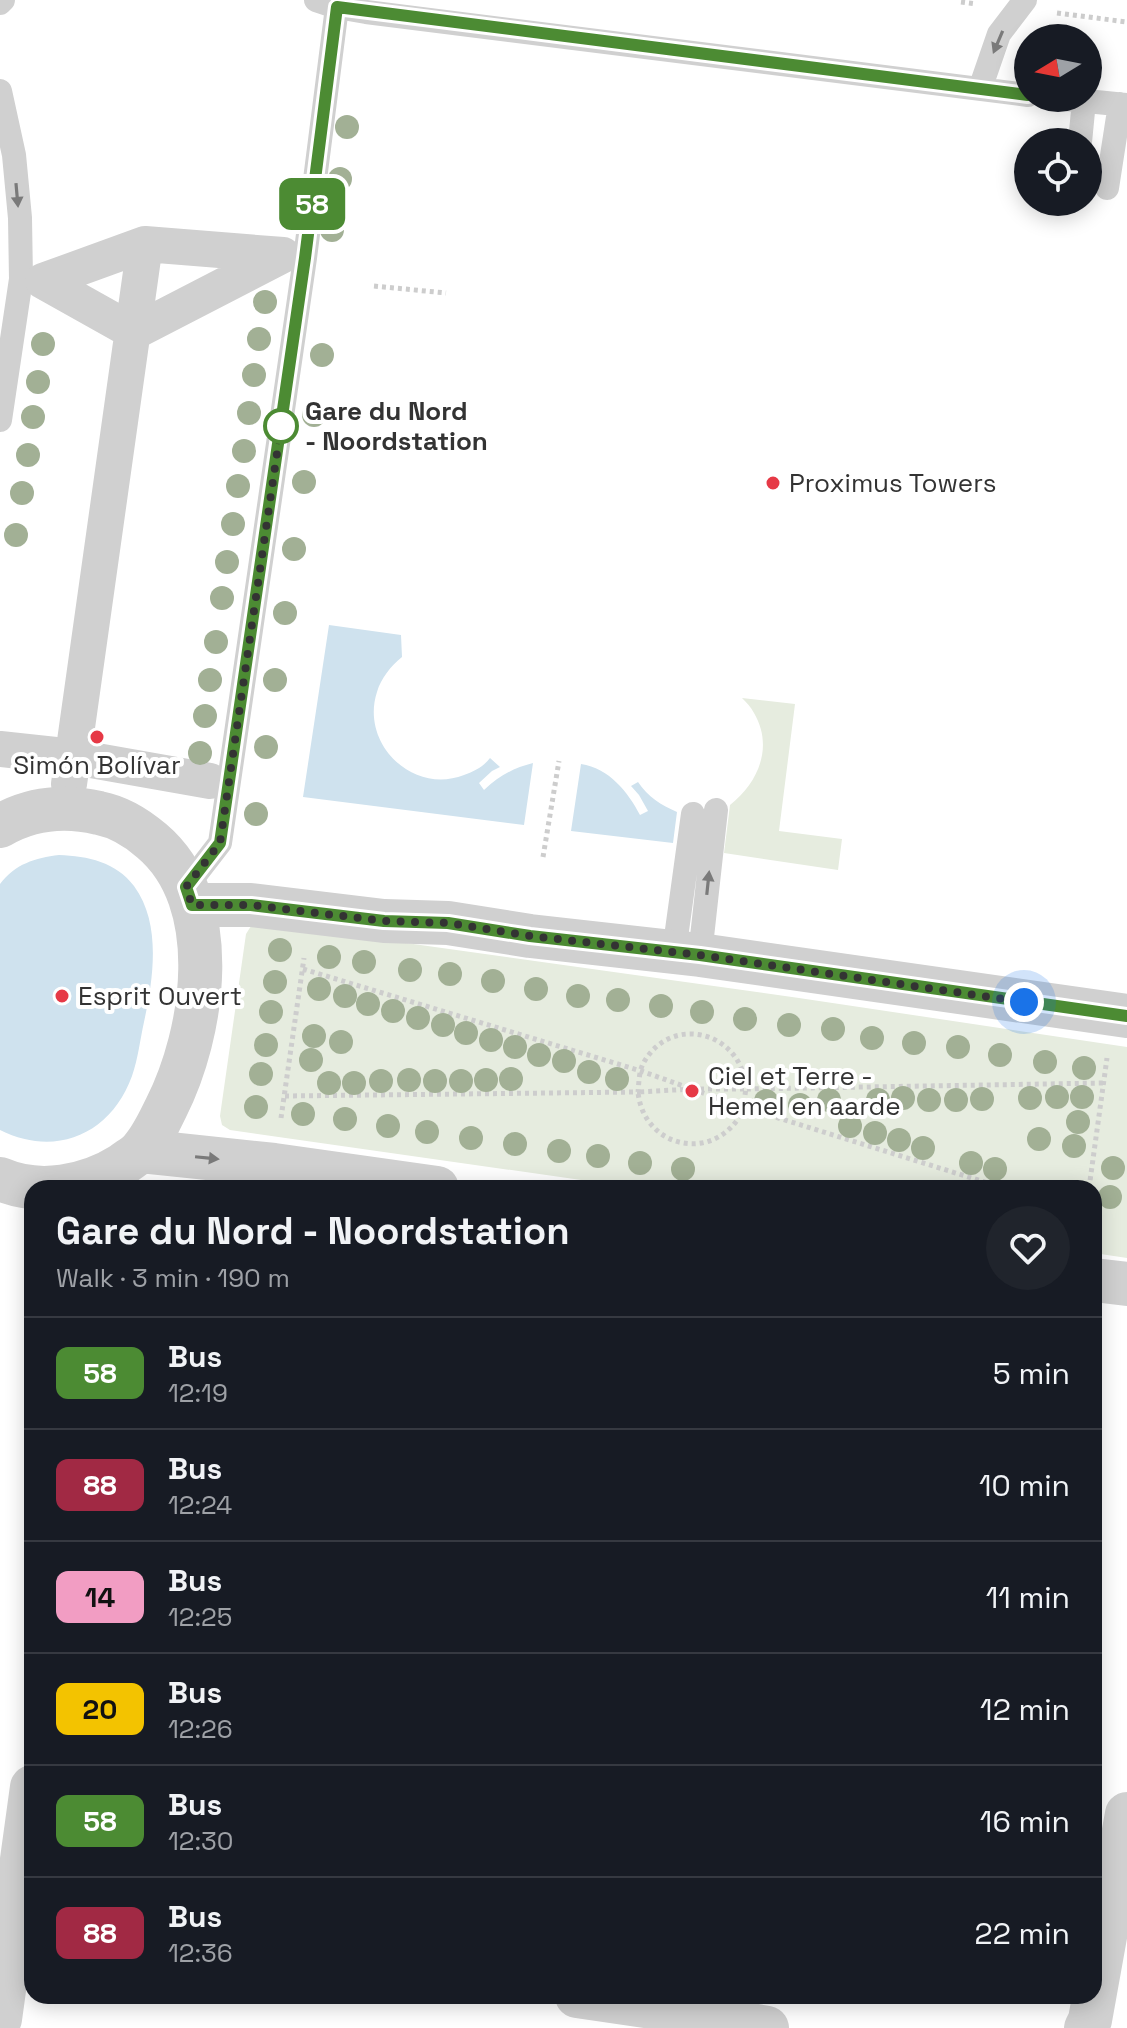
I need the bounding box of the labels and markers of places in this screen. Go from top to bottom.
place label: Gare du Nord - Noordstation [305,394,488,458]
marker: Gare du Nord - Noordstation [264,409,298,443]
place label: Proximus Towers [789,466,996,500]
marker: Proximus Towers [764,474,782,492]
marker: Simón Bolívar [88,728,106,746]
place label: Simón Bolívar [13,748,181,782]
place label: Esprit Ouvert [78,979,242,1013]
marker: Esprit Ouvert [53,987,71,1005]
place label: Ciel et Terre - Hemel en aarde [708,1059,901,1123]
marker: Ciel et Terre - Hemel en aarde [683,1082,701,1100]

